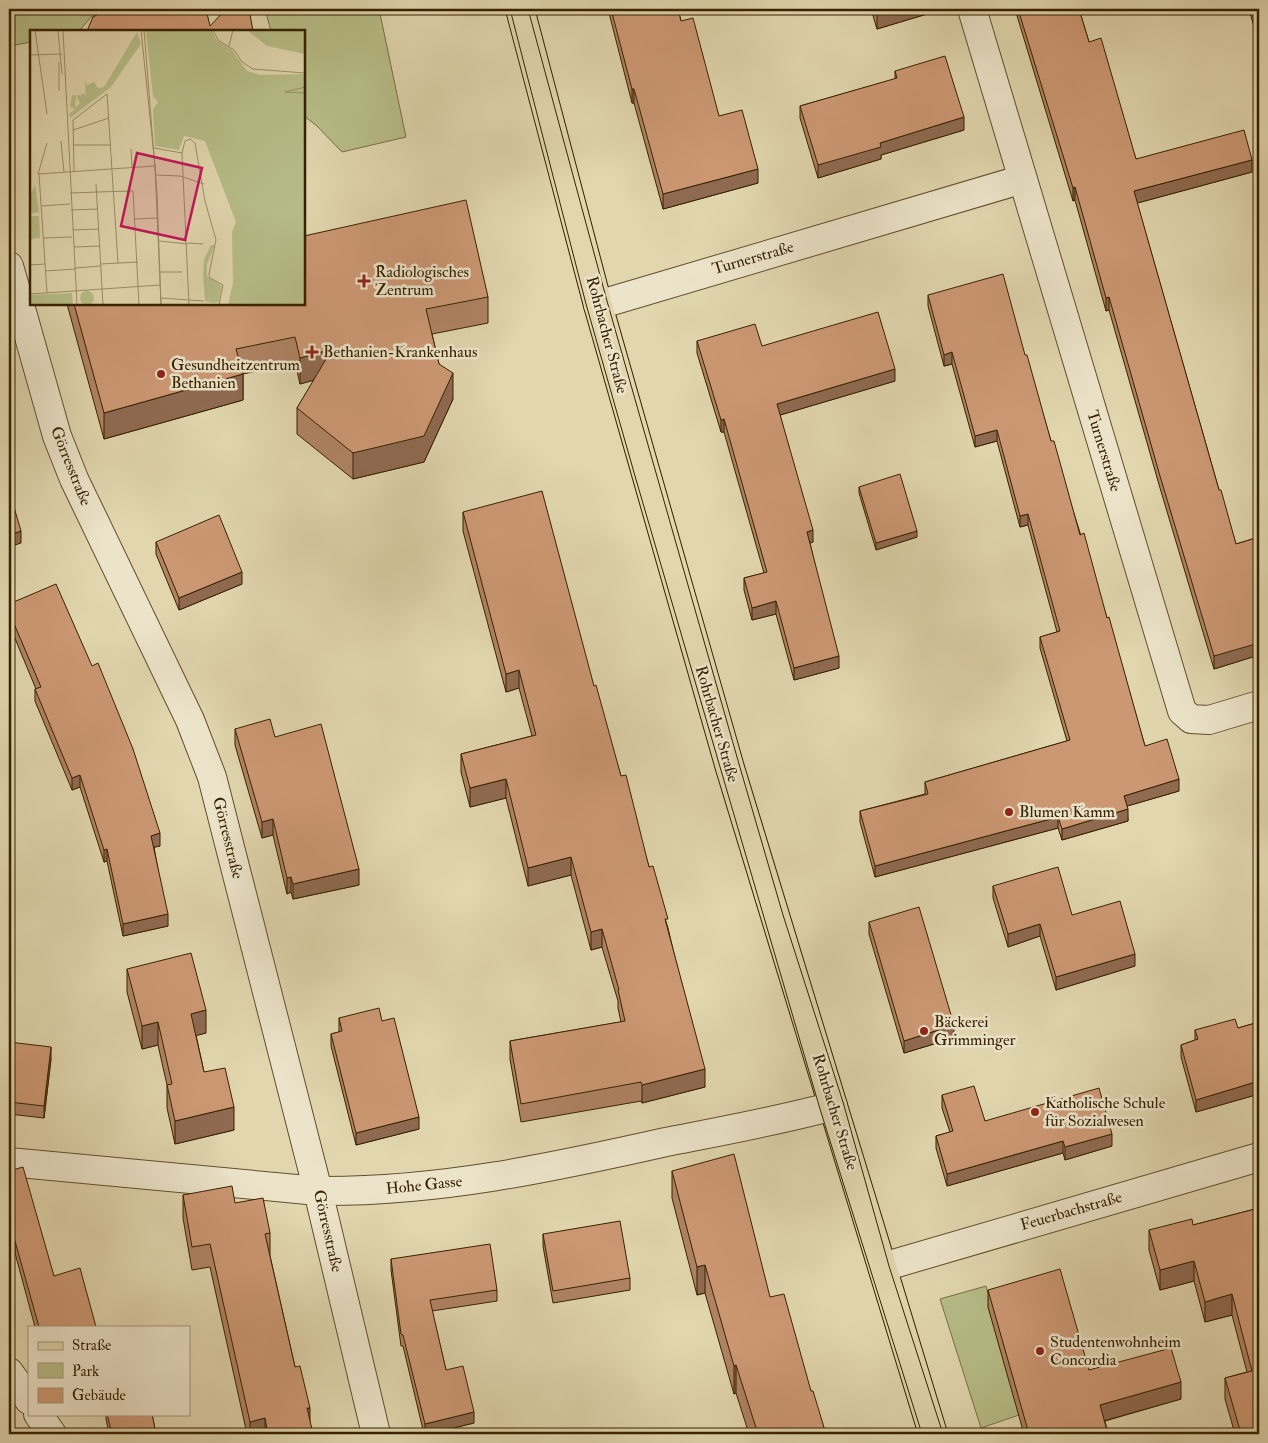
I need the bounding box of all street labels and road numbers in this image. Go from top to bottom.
street label: Turnerstraße [710,237,796,279]
street label: Rohrbacher Straße [582,274,632,396]
street label: Turnerstraße [1082,408,1126,494]
street label: Görresstraße [46,423,96,509]
street label: Rohrbacher Straße [691,663,743,785]
street label: Görresstraße [208,795,248,881]
street label: Rohrbacher Straße [808,1051,862,1173]
street label: Hohe Gasse [385,1171,463,1199]
street label: Feuerbachstraße [1018,1187,1125,1235]
street label: Görresstraße [309,1188,347,1274]

